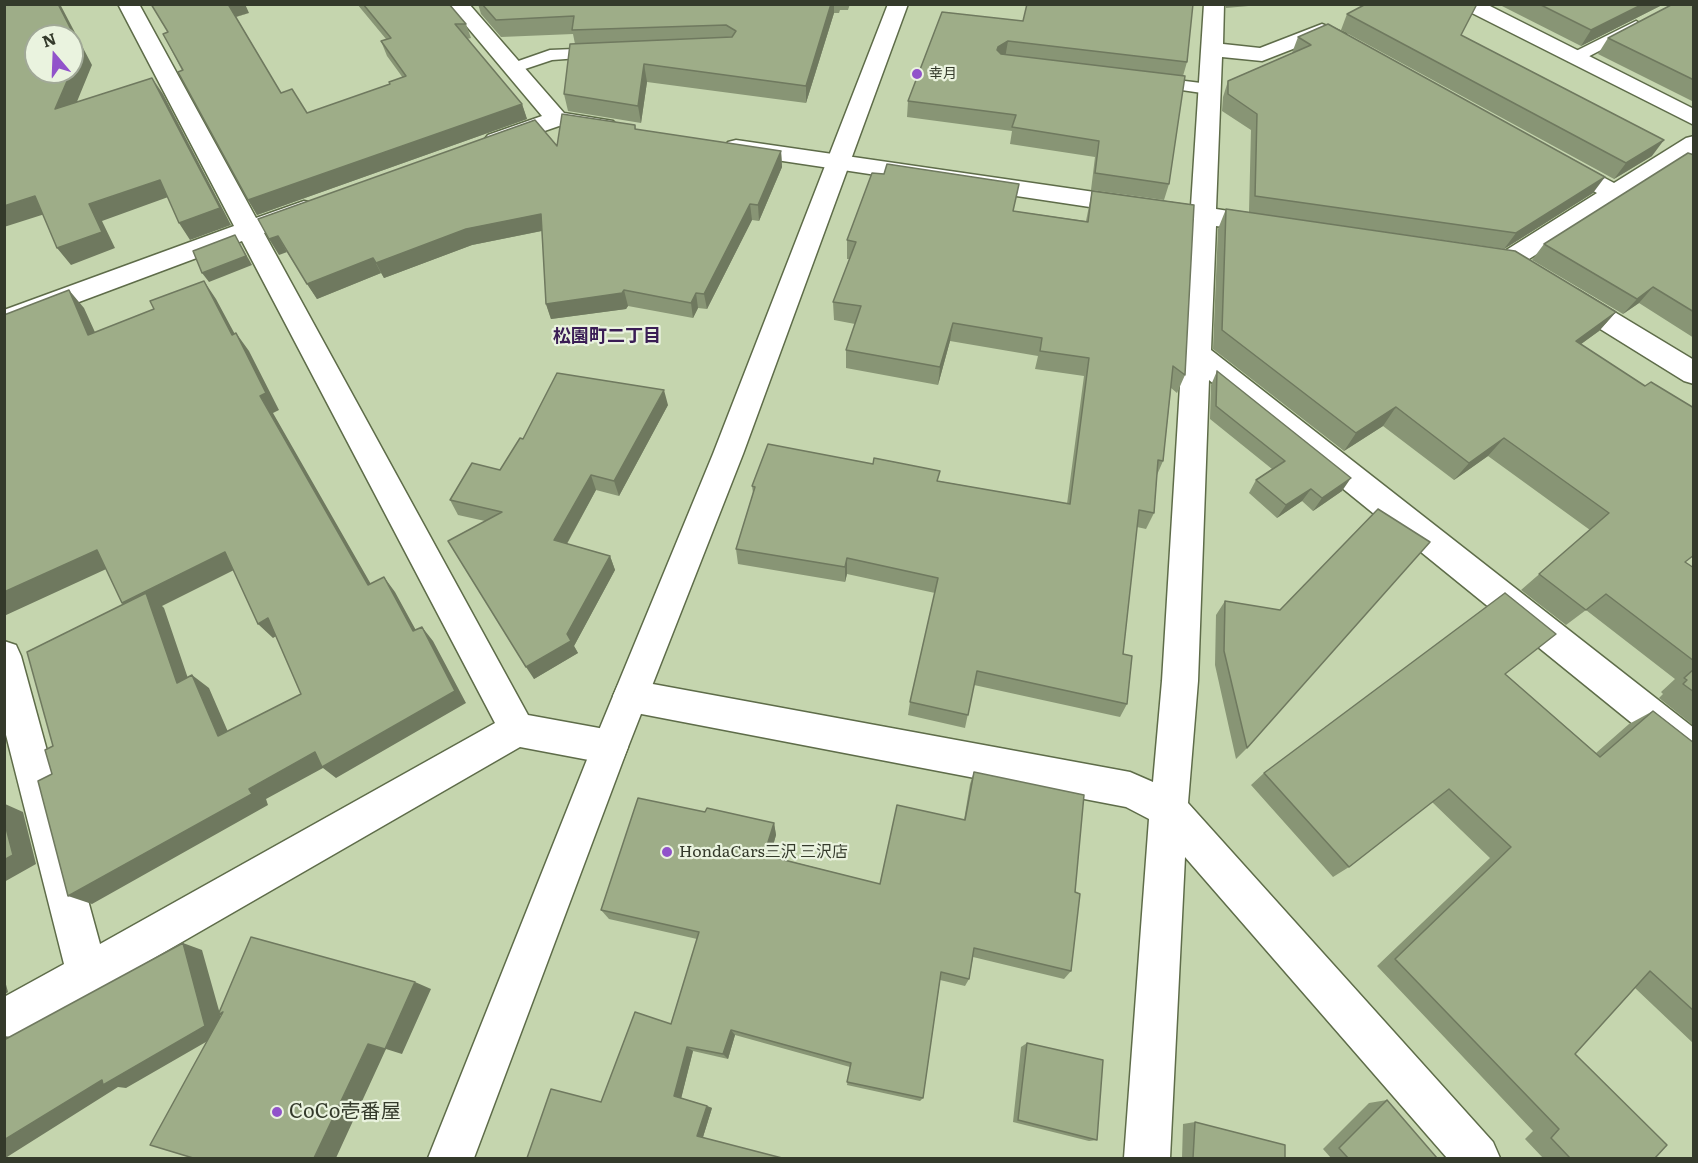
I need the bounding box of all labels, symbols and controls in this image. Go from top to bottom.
north arrow [24,24,84,84]
text: N [39,25,59,52]
place label: 幸月 [929,66,957,82]
marker: 幸月 [910,67,924,81]
district label: 松園町二丁目 [553,326,661,348]
place label: HondaCars三沢 三沢店 [679,842,848,862]
marker: HondaCars三沢 三沢店 [660,845,674,859]
place label: CoCo壱番屋 [289,1100,400,1124]
marker: CoCo壱番屋 [270,1105,284,1119]

